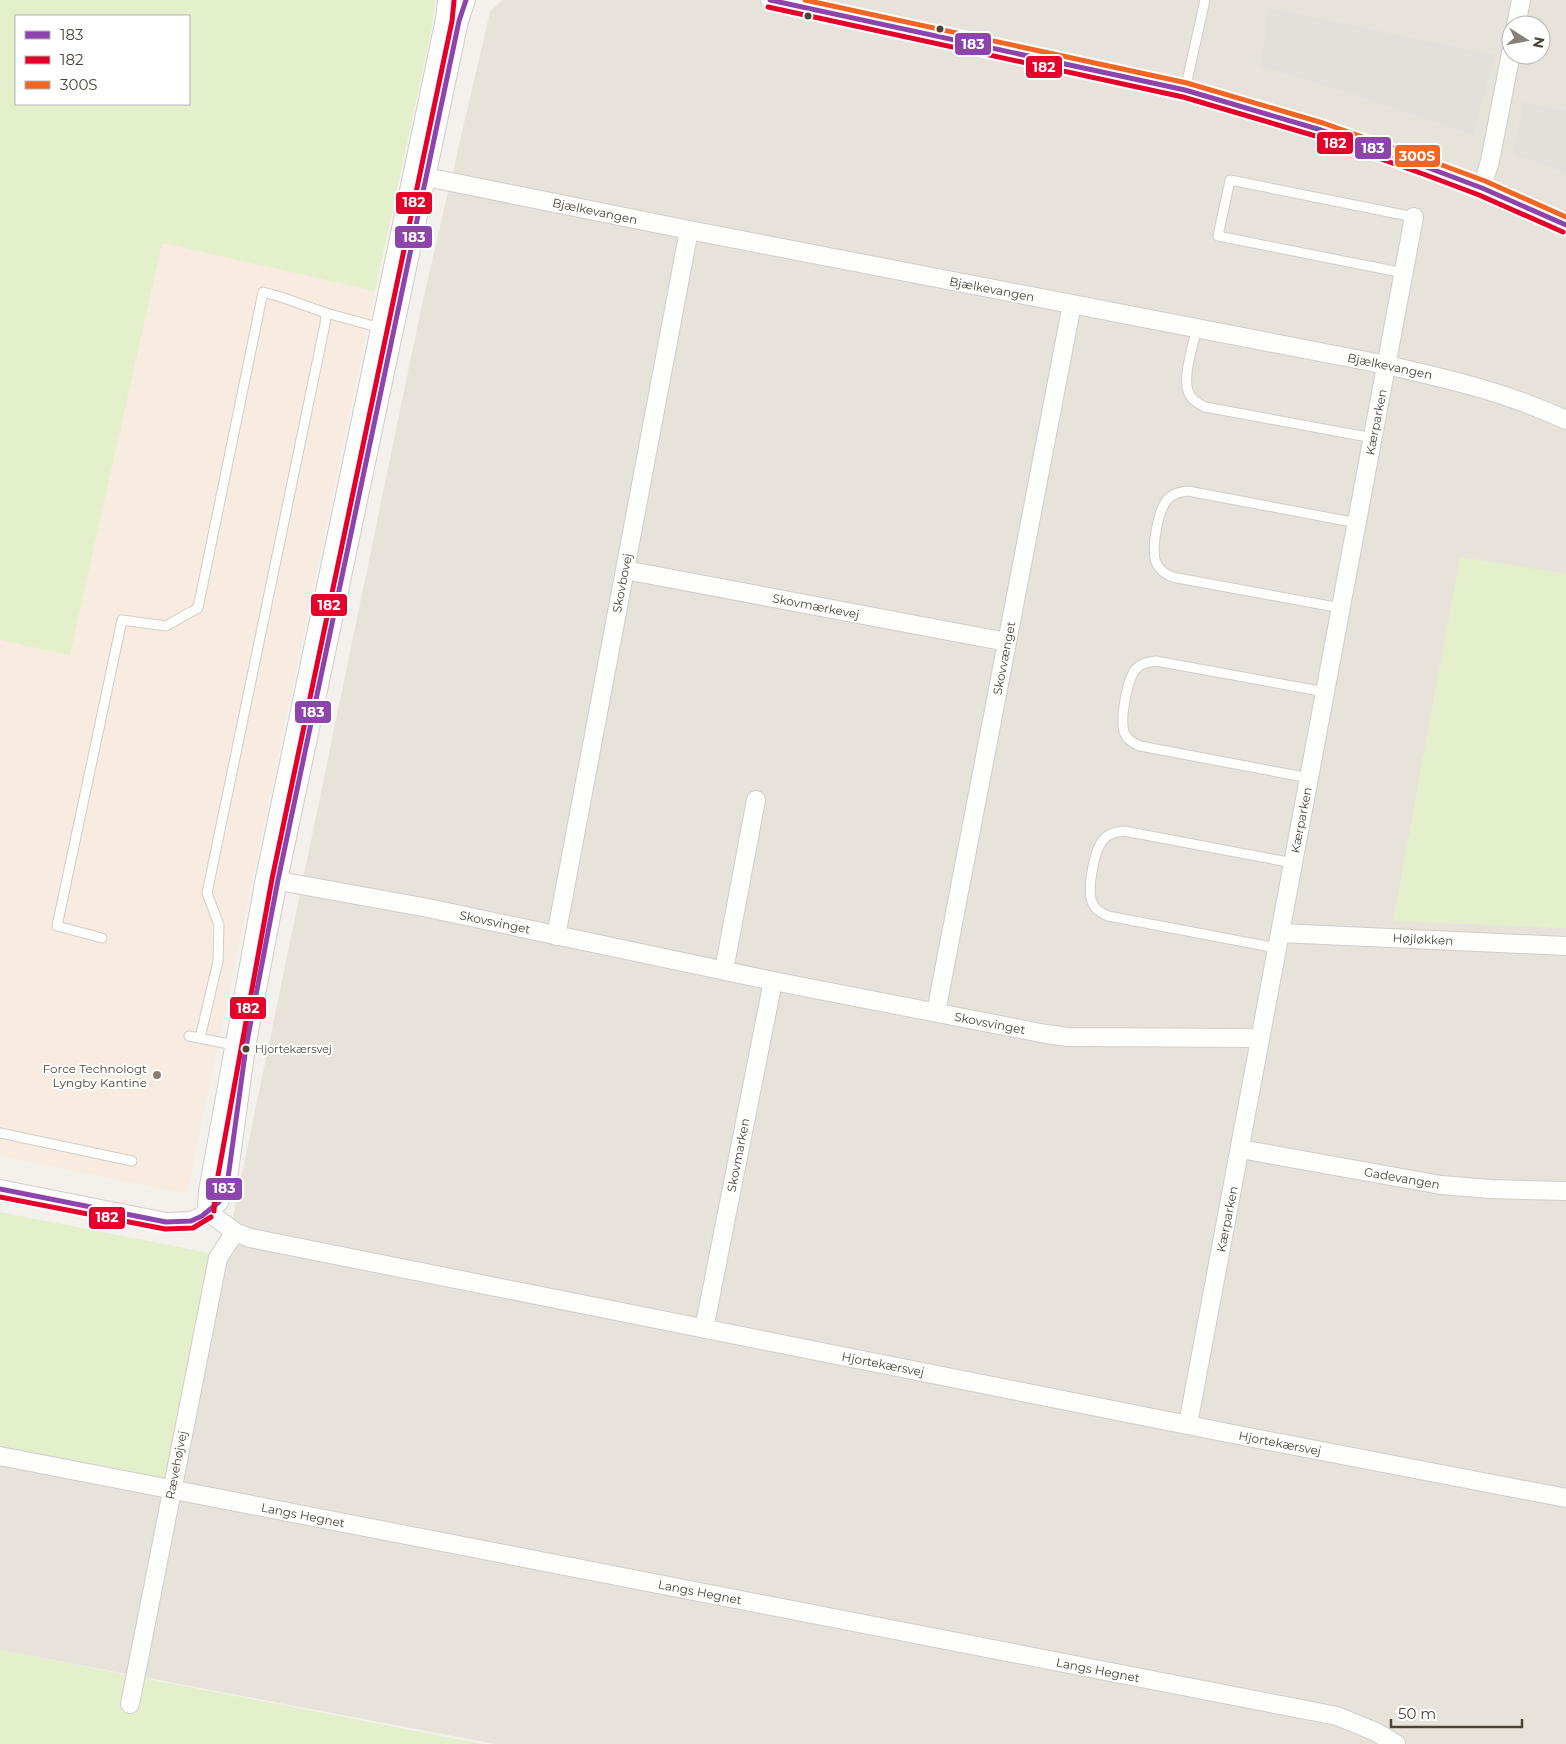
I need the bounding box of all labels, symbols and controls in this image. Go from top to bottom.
unlabelled marker [803,11,813,21]
legend [15,15,190,105]
north arrow [1501,15,1551,65]
unlabelled marker [935,24,945,34]
text: 183 [60,25,83,44]
line badge: 183 [954,32,992,56]
text: 183 [961,35,985,53]
text: N [1529,35,1549,50]
text: 182 [60,50,84,69]
line badge: 182 [1025,55,1063,79]
text: 182 [1033,58,1056,76]
text: 300S [60,75,98,94]
line badge: 182 [1316,131,1354,155]
text: 182 [1324,134,1347,152]
line badge: 183 [1354,136,1392,160]
text: 183 [1361,139,1385,157]
line badge: 300S [1394,144,1441,168]
text: 300S [1398,147,1435,165]
line badge: 182 [395,191,433,215]
text: 182 [403,193,426,211]
street label: Bjælkevangen [551,195,639,227]
line badge: 183 [394,225,433,249]
text: 183 [402,228,426,246]
street label: Bjælkevangen [948,273,1036,305]
street label: Bjælkevangen [1346,350,1434,382]
street label: Kærparken [1362,388,1390,456]
street label: Skovbovej [609,552,635,614]
street label: Skovmærkevej [771,590,861,622]
line badge: 182 [310,593,348,617]
text: 182 [318,596,341,614]
street label: Skovvænget [990,620,1019,696]
line badge: 183 [294,700,332,724]
text: 183 [301,703,325,721]
street label: Kærparken [1287,786,1315,854]
street label: Skovsvinget [458,907,532,937]
street label: Højløkken [1392,930,1454,948]
line badge: 182 [229,996,267,1020]
text: 182 [237,999,260,1017]
street label: Skovsvinget [953,1009,1027,1037]
place label: Hjortekærsvej [255,1042,332,1056]
marker: Hjortekærsvej [241,1044,251,1054]
place label: Force Technologt Lyngby Kantine [43,1061,147,1090]
marker: Force Technologt Lyngby Kantine [151,1069,163,1081]
street label: Skovmarken [723,1117,753,1193]
street label: Gadevangen [1363,1164,1441,1192]
line badge: 183 [205,1177,243,1201]
text: 183 [212,1179,236,1197]
street label: Kærparken [1213,1185,1241,1253]
line badge: 182 [88,1206,126,1230]
text: 182 [96,1208,119,1226]
street label: Hjortekærsvej [840,1349,926,1379]
street label: Hjortekærsvej [1237,1428,1323,1458]
street label: Rævehøjvej [162,1429,190,1501]
street label: Langs Hegnet [260,1500,346,1530]
street label: Langs Hegnet [657,1577,743,1607]
street label: Langs Hegnet [1055,1655,1141,1685]
scale bar [1391,1696,1522,1728]
text: 50 m [1398,1704,1436,1723]

